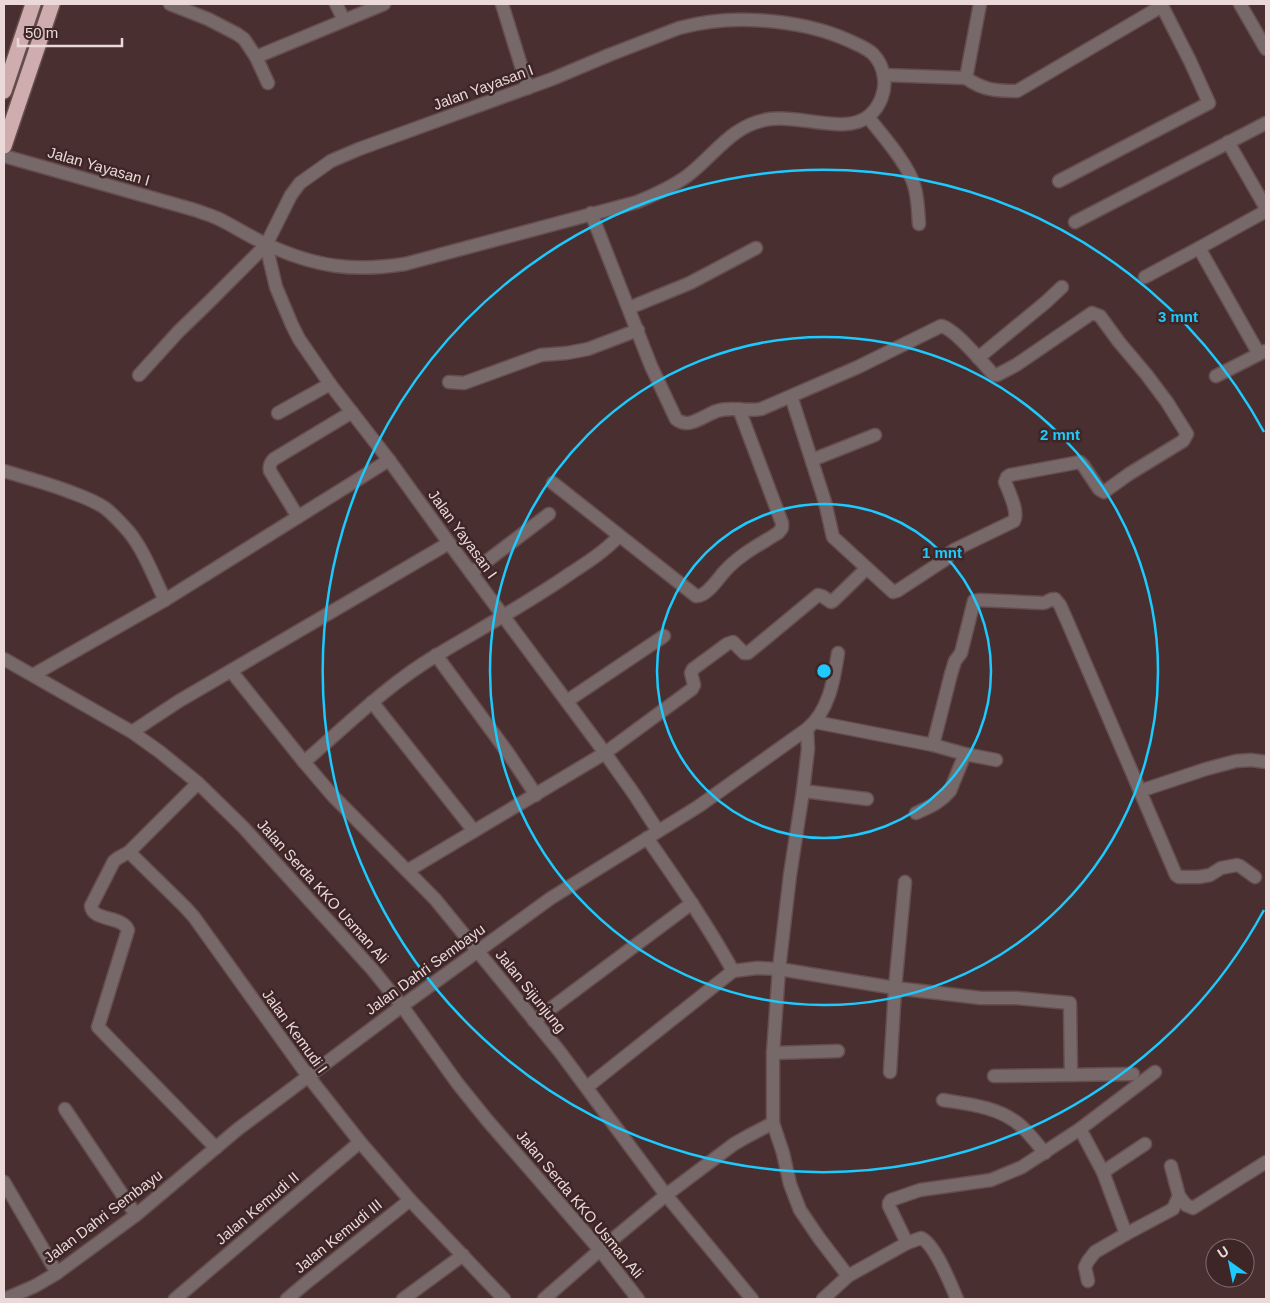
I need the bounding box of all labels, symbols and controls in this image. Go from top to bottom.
scale bar [18,15,121,47]
text: 50 m [25,24,58,41]
street label: Jalan Yayasan I [431,61,535,113]
street label: Jalan Yayasan I [46,143,152,189]
text: 3 mnt [1158,308,1198,325]
text: 2 mnt [1040,426,1080,443]
street label: Jalan Yayasan I [425,486,501,582]
text: 1 mnt [922,544,962,561]
centre of rings [815,662,833,680]
street label: Jalan Serda KKO Usman Ali [254,816,392,966]
street label: Jalan Dahri Sembayu [362,920,488,1018]
street label: Jalan Sijunjung [492,946,570,1036]
street label: Jalan Kemudi I [259,986,331,1076]
street label: Jalan Serda KKO Usman Ali [513,1127,647,1281]
street label: Jalan Dahri Sembayu [41,1166,165,1266]
street label: Jalan Kemudi II [212,1168,302,1248]
street label: Jalan Kemudi III [291,1196,385,1276]
north arrow [1205,1238,1255,1288]
text: U [1214,1243,1232,1262]

